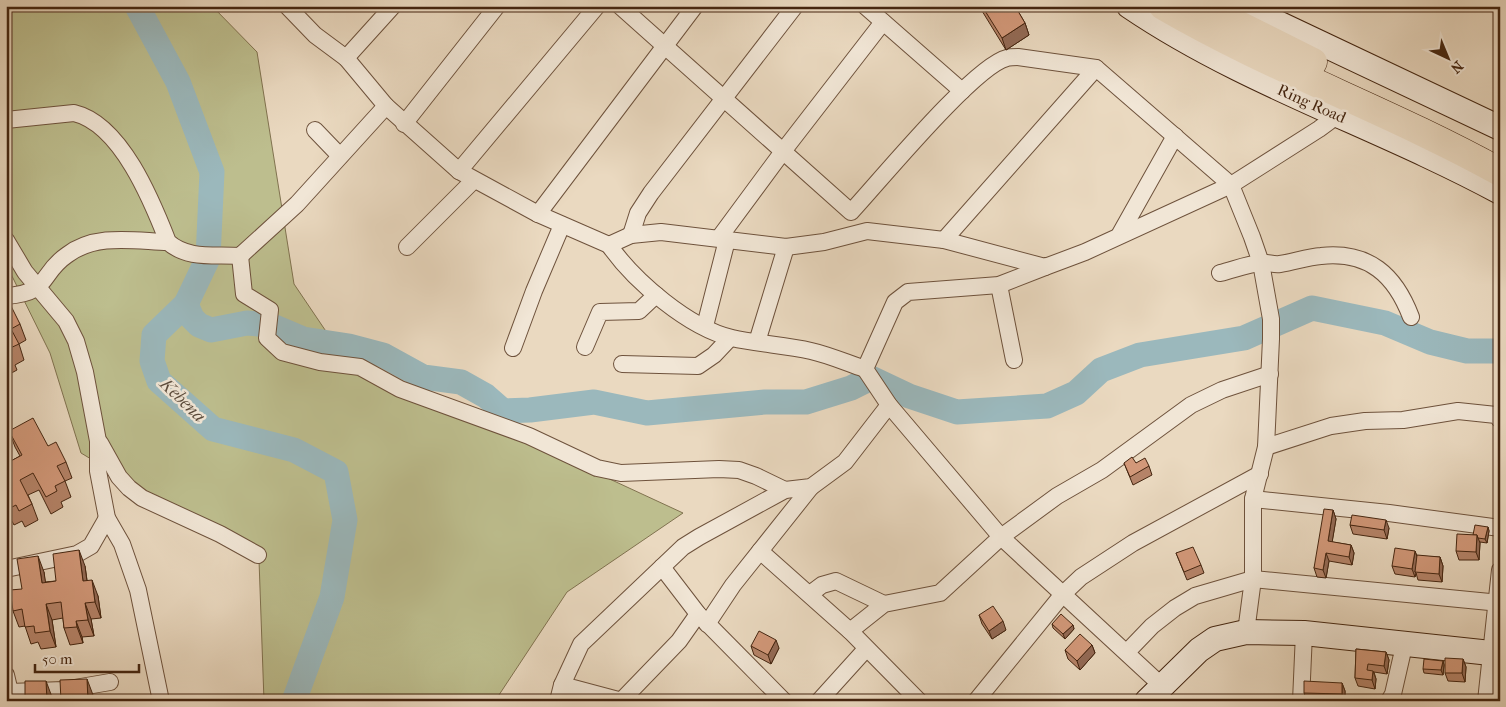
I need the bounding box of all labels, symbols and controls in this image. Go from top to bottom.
north arrow [1424,32,1474,82]
text: N [1447,57,1466,77]
street label: Ring Road [1274,80,1349,127]
water label: Kebena [154,372,210,427]
scale bar [35,642,139,674]
text: 50 m [42,650,73,668]

